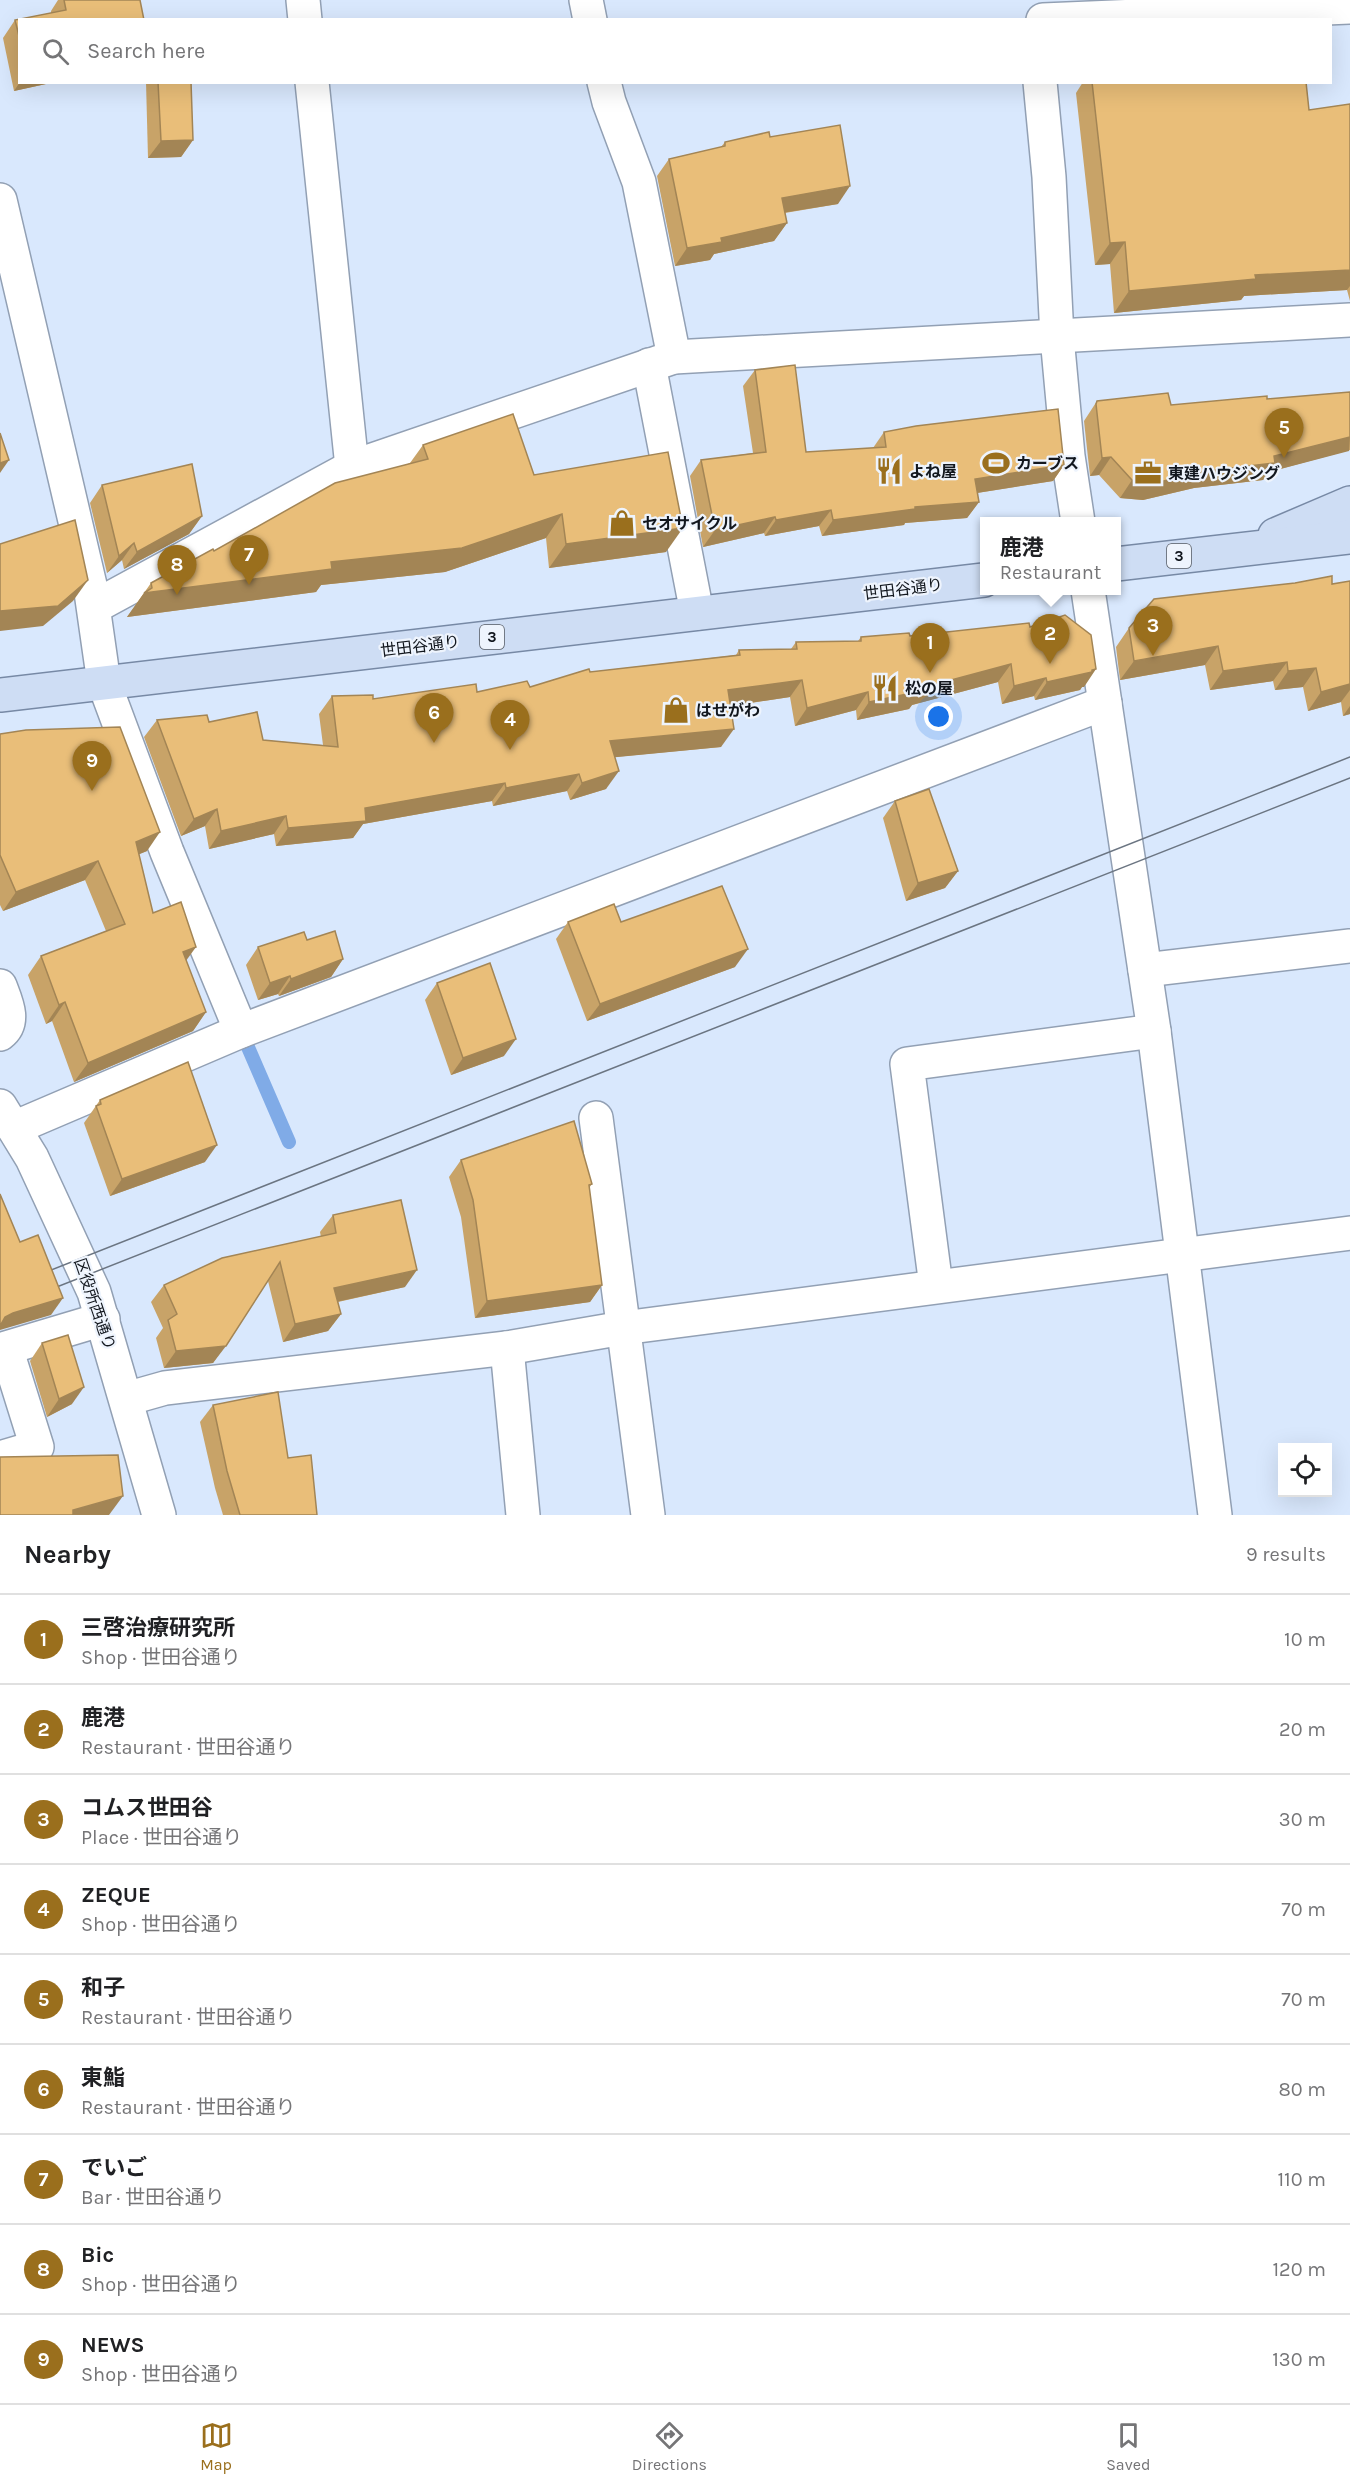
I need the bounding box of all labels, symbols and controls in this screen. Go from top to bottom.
search box [18,18,1332,84]
icon: search [39,35,72,68]
text: Search here [87,38,205,64]
pin: 5 [1264,408,1304,458]
sports icon: カーブス [981,448,1011,478]
place label: カーブス [1016,454,1079,473]
restaurant icon: よね屋 [874,456,904,486]
office icon: 東建ハウジング [1133,458,1163,488]
place label: よね屋 [909,462,957,481]
place label: 東建ハウジング [1168,464,1280,483]
shop icon: セオサイクル [607,508,637,538]
place label: セオサイクル [642,514,737,533]
popup [980,517,1121,595]
text: 鹿港 [1000,535,1044,561]
pin: 7 [230,536,268,585]
road number: 3 [1167,544,1191,568]
pin: 8 [158,546,196,595]
text: Restaurant [1000,561,1101,584]
street label: 世田谷通り [862,575,944,603]
pin: 3 [1134,606,1172,656]
pin: 2 [1030,614,1070,664]
pin: 1 [910,624,950,673]
road number: 3 [480,625,504,649]
street label: 世田谷通り [379,632,461,660]
restaurant icon: 松の屋 [870,673,900,703]
place label: 松の屋 [905,679,953,698]
pin: 6 [414,694,454,743]
shop icon: はせがわ [661,695,691,725]
pin: 4 [490,700,530,750]
place label: はせがわ [696,701,760,720]
your location [924,702,953,731]
pin: 9 [72,742,112,791]
street label: 区役所西通り [70,1256,120,1352]
map controls [1278,1443,1332,1497]
button: locate [1278,1443,1332,1497]
text: Nearby [24,1539,111,1570]
text: 9 results [1246,1543,1326,1566]
text: 三啓治療研究所 [81,1615,235,1641]
text: 1 [40,1628,47,1651]
text: 10 m [1284,1628,1326,1651]
text: Shop · 世田谷通り [81,1646,241,1669]
text: 鹿港 [81,1705,125,1731]
text: 2 [37,1718,50,1741]
text: 20 m [1279,1718,1326,1741]
text: Restaurant · 世田谷通り [81,1736,296,1759]
text: コムス世田谷 [81,1795,213,1821]
text: 3 [37,1808,50,1831]
text: 30 m [1279,1808,1326,1831]
text: Place · 世田谷通り [81,1826,242,1849]
text: ZEQUE [81,1882,151,1908]
text: 4 [38,1898,49,1921]
text: 70 m [1281,1898,1326,1921]
text: Shop · 世田谷通り [81,1913,241,1936]
text: 和子 [81,1975,125,2001]
text: 5 [38,1988,49,2011]
text: 70 m [1281,1988,1326,2011]
text: Restaurant · 世田谷通り [81,2006,296,2029]
text: 東鮨 [81,2065,125,2091]
text: 6 [37,2078,50,2101]
text: 80 m [1278,2078,1326,2101]
text: Restaurant · 世田谷通り [81,2096,296,2119]
text: でいご [81,2155,147,2181]
text: 7 [39,2168,48,2191]
text: 110 m [1277,2168,1326,2191]
text: Bar · 世田谷通り [81,2186,225,2209]
text: Bic [81,2242,114,2268]
text: 8 [37,2258,50,2281]
text: 120 m [1272,2258,1326,2281]
text: Shop · 世田谷通り [81,2273,241,2296]
text: NEWS [81,2332,145,2358]
text: 9 [37,2348,50,2371]
text: 130 m [1272,2348,1326,2371]
text: Shop · 世田谷通り [81,2363,241,2386]
tab: Map [200,2419,233,2474]
tab: Directions [632,2419,707,2474]
tab: Saved [1106,2419,1150,2474]

